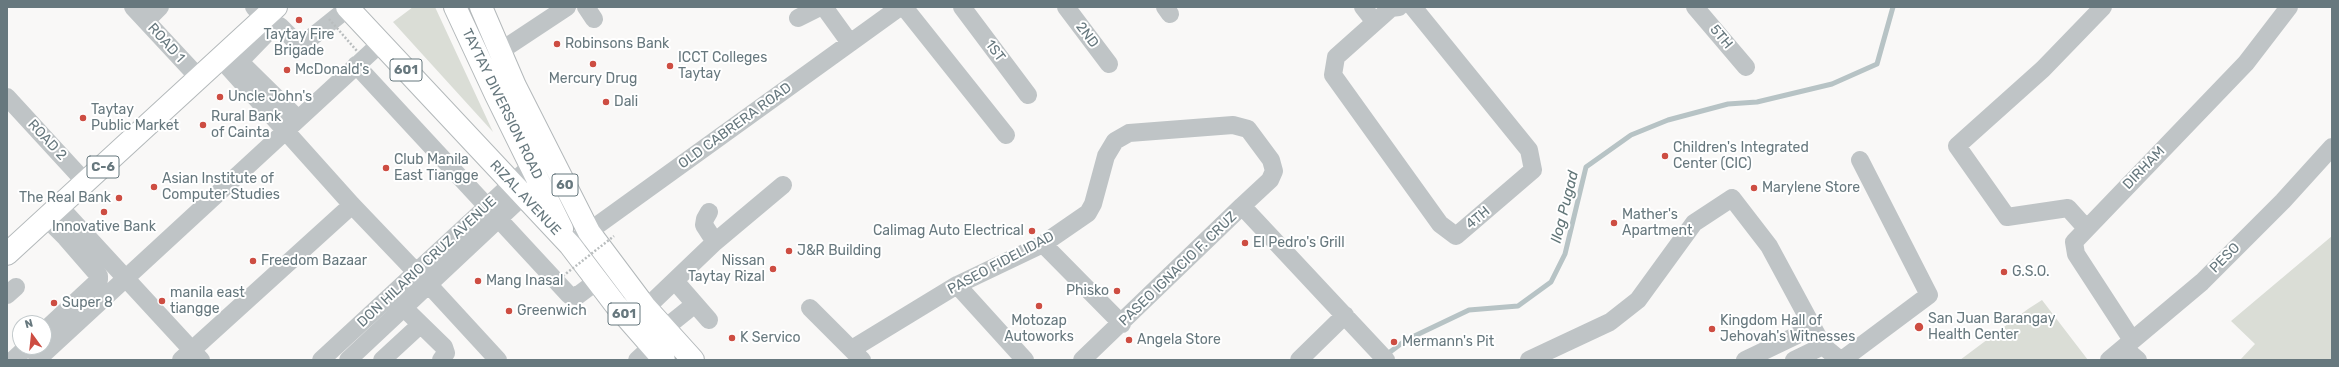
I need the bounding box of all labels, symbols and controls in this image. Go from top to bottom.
marker: Taytay Fire Brigade [294,15,304,25]
street label: 2ND [1072,19,1102,51]
street label: ROAD 1 [144,20,188,66]
street label: 5TH [1706,21,1736,53]
street label: TAYTAY DIVERSION ROAD [458,26,546,182]
place label: Taytay Fire Brigade [264,27,334,60]
place label: Robinsons Bank [565,36,669,52]
street label: 1ST [981,37,1009,65]
marker: Robinsons Bank [552,39,562,49]
place label: ICCT Colleges Taytay [678,50,767,82]
road number: 601 [390,59,422,81]
marker: Mercury Drug [588,59,598,69]
marker: ICCT Colleges Taytay [665,61,675,71]
place label: McDonald's [295,62,369,78]
marker: McDonald's [282,65,292,75]
place label: Mercury Drug [549,71,637,87]
street label: OLD CABRERA ROAD [675,79,795,173]
place label: Uncle John's [228,89,312,105]
marker: Uncle John's [215,92,225,102]
place label: Dali [614,94,638,110]
marker: Dali [601,97,611,107]
place label: Taytay Public Market [91,102,179,134]
place label: Rural Bank of Cainta [211,109,281,142]
marker: Taytay Public Market [78,113,88,123]
street label: ROAD 2 [24,116,70,164]
marker: Rural Bank of Cainta [198,120,208,130]
place label: Children's Integrated Center (CIC) [1673,140,1809,172]
street label: DIRHAM [2120,143,2168,193]
marker: Children's Integrated Center (CIC) [1660,151,1670,161]
place label: Club Manila East Tiangge [394,152,478,184]
road number: C-6 [87,156,119,178]
street label: RIZAL AVENUE [486,157,564,239]
marker: Club Manila East Tiangge [381,163,391,173]
water label: Ilog Pugad [1547,169,1583,245]
place label: Asian Institute of Computer Studies [162,171,280,204]
road number: 60 [552,174,578,196]
place label: Marylene Store [1762,180,1860,196]
marker: Asian Institute of Computer Studies [149,182,159,192]
marker: Marylene Store [1749,183,1759,193]
place label: The Real Bank [19,190,111,206]
marker: The Real Bank [114,193,124,203]
street label: DON HILARIO CRUZ AVENUE [354,193,500,331]
street label: 4TH [1462,203,1494,233]
marker: Innovative Bank [99,207,109,217]
place label: Mather's Apartment [1622,207,1692,240]
street label: PASEO IGNACIO F. CRUZ [1116,208,1240,330]
marker: Mather's Apartment [1609,218,1619,228]
place label: Innovative Bank [52,219,156,235]
place label: Calimag Auto Electrical [873,223,1024,239]
marker: Calimag Auto Electrical [1027,226,1037,236]
street label: PASEO FIDELIDAD [945,228,1057,298]
place label: El Pedro's Grill [1253,235,1345,251]
marker: El Pedro's Grill [1240,238,1250,248]
street label: PESO [2206,239,2244,277]
place label: J&R Building [797,243,881,259]
marker: J&R Building [784,246,794,256]
place label: Freedom Bazaar [261,253,367,269]
place label: Nissan Taytay Rizal [688,253,765,286]
marker: Freedom Bazaar [248,256,258,266]
marker: Nissan Taytay Rizal [768,264,778,274]
place label: G.S.O. [2012,264,2050,280]
marker: G.S.O. [1999,267,2009,277]
place label: Mang Inasal [486,273,563,289]
marker: Mang Inasal [473,276,483,286]
place label: Phisko [1066,283,1109,299]
place label: manila east tiangge [170,285,245,318]
marker: Phisko [1112,286,1122,296]
place label: Super 8 [62,295,113,311]
marker: manila east tiangge [157,296,167,306]
marker: Super 8 [49,298,59,308]
marker: Motozap Autoworks [1034,301,1044,311]
place label: Greenwich [517,303,587,319]
road number: 601 [608,303,640,325]
marker: Greenwich [504,306,514,316]
place label: San Juan Barangay Health Center [1928,311,2055,344]
place label: Motozap Autoworks [1004,313,1074,346]
place label: Kingdom Hall of Jehovah's Witnesses [1720,313,1855,346]
north arrow [12,315,52,355]
text: N [24,317,35,331]
marker: San Juan Barangay Health Center [1913,321,1925,333]
marker: Kingdom Hall of Jehovah's Witnesses [1707,324,1717,334]
place label: K Servico [740,330,801,346]
place label: Angela Store [1137,332,1221,348]
marker: K Servico [727,333,737,343]
place label: Mermann's Pit [1402,334,1494,350]
marker: Angela Store [1124,335,1134,345]
marker: Mermann's Pit [1389,337,1399,347]

